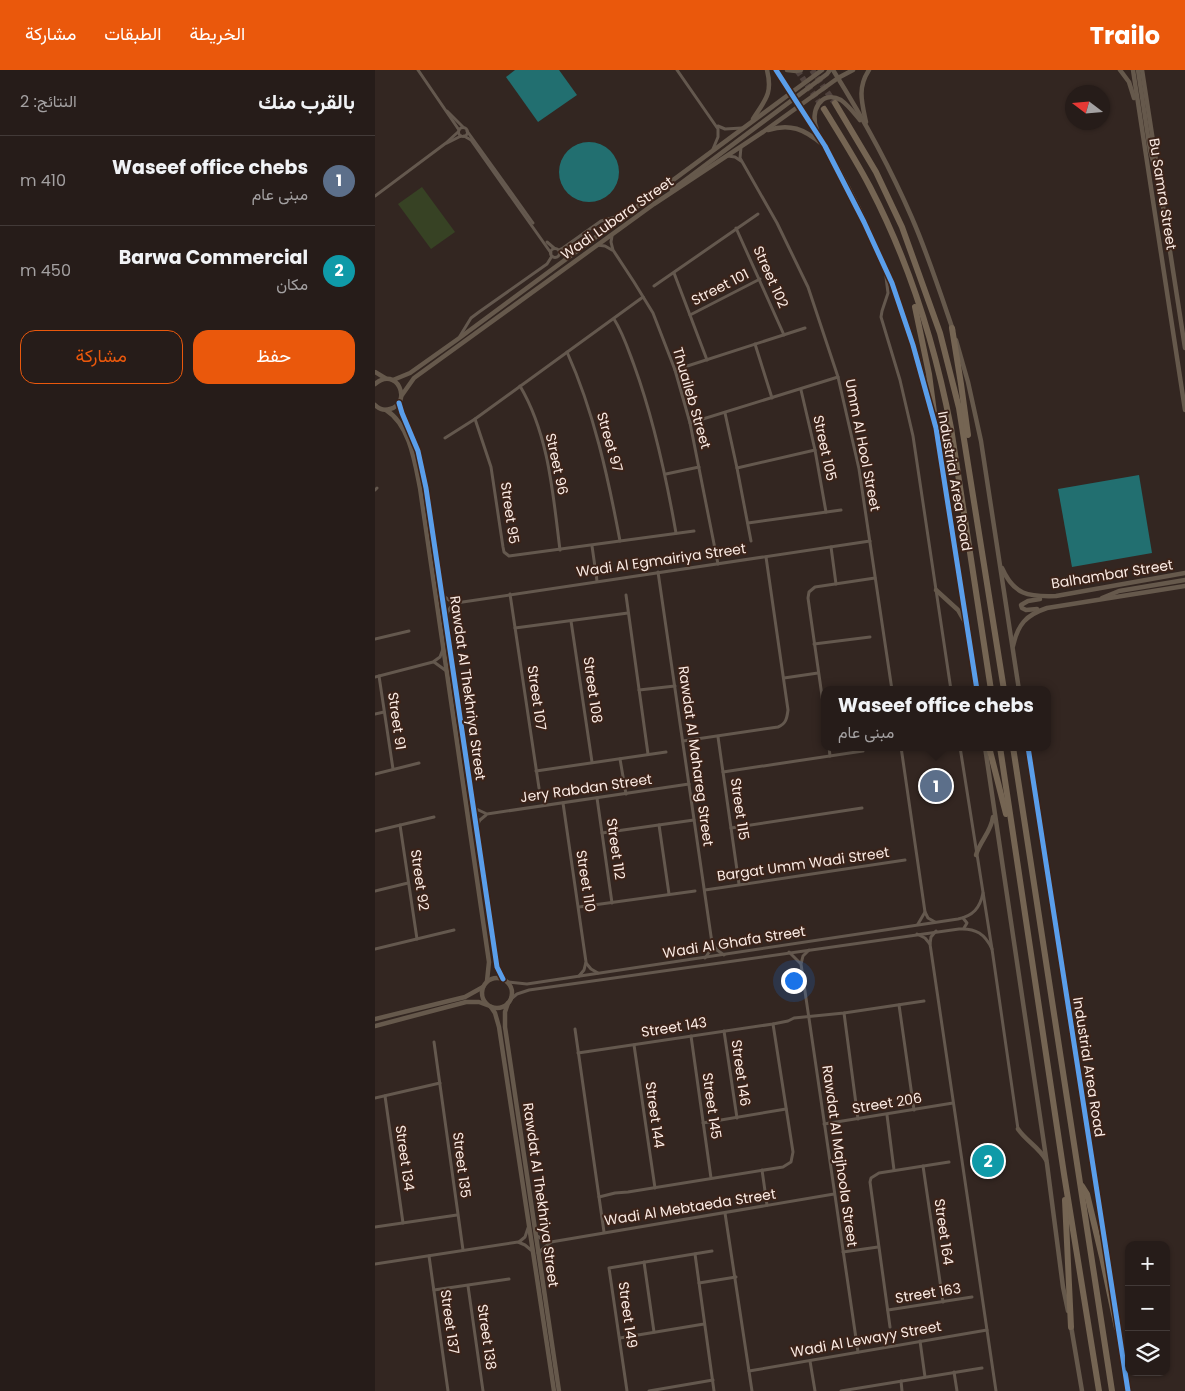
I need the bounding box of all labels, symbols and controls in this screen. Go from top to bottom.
text: Trailo [1090,19,1160,52]
text: مشاركة [25,21,76,46]
text: الطبقات [104,21,161,46]
text: الخريطة [189,21,245,46]
north arrow [1065,85,1110,130]
text: بالقرب منك [258,87,355,116]
text: النتائج: 2 [20,90,77,113]
street label: Bu Samra Street [1144,137,1182,251]
text: Waseef office chebs [112,154,308,181]
text: 410 m [20,169,66,192]
text: 1 [336,169,342,192]
street label: Wadi Lubara Street [557,172,677,264]
text: مبنى عام [252,183,308,206]
street label: Street 102 [748,243,794,311]
text: Barwa Commercial [119,244,308,271]
text: 450 m [20,259,71,282]
text: 2 [334,259,344,282]
street label: Street 101 [688,264,752,310]
text: مكان [276,273,308,296]
button: مشاركة [20,330,183,384]
button: حفظ [193,330,355,384]
street label: Thuaileb Street [668,345,716,451]
street label: Umm Al Hool Street [840,377,886,513]
street label: Street 97 [592,410,628,475]
street label: Industrial Area Road [933,410,977,552]
street label: Street 105 [808,413,842,483]
street label: Street 96 [541,431,573,497]
street label: Street 95 [496,481,524,545]
street label: Wadi Al Egmairiya Street [575,538,747,582]
street label: Balhambar Street [1050,554,1174,594]
street label: Rawdat Al Thekhriya Street [445,595,491,781]
street label: Street 108 [578,656,608,725]
street label: Street 107 [523,664,552,732]
street label: Rawdat Al Mahareg Street [673,665,719,847]
popup [821,686,1051,751]
street label: Street 91 [383,691,411,751]
text: Waseef office chebs [838,692,1034,719]
text: مبنى عام [838,721,894,744]
pin: 1 [920,767,952,805]
street label: Jery Rabdan Street [519,769,653,807]
street label: Street 115 [726,777,754,841]
street label: Street 112 [602,817,630,881]
street label: Bargat Umm Wadi Street [716,842,890,886]
street label: Street 92 [406,848,434,912]
street label: Street 110 [571,849,601,913]
street label: Wadi Al Ghafa Street [661,921,807,963]
your location [781,968,807,994]
street label: Industrial Area Road [1068,996,1110,1138]
street label: Street 143 [640,1012,708,1042]
street label: Street 146 [726,1038,756,1108]
street label: Rawdat Al Majhoola Street [817,1064,863,1248]
street label: Street 145 [697,1072,727,1140]
street label: Street 144 [640,1081,670,1150]
street label: Street 206 [851,1088,923,1118]
street label: Rawdat Al Thekhriya Street [518,1102,564,1288]
street label: Street 134 [390,1124,420,1192]
street label: Street 135 [448,1131,476,1199]
pin: 2 [972,1142,1004,1180]
street label: Wadi Al Mebtaeda Street [603,1184,777,1230]
street label: Street 164 [929,1197,959,1267]
map controls [1125,1241,1170,1376]
button: + [1125,1241,1170,1286]
street label: Street 163 [894,1278,962,1308]
street label: Street 149 [613,1281,643,1349]
button: − [1125,1286,1170,1331]
street label: Street 137 [436,1288,464,1356]
street label: Street 138 [472,1303,502,1371]
street label: Wadi Al Lewayy Street [789,1316,943,1362]
button: layers [1125,1331,1170,1376]

